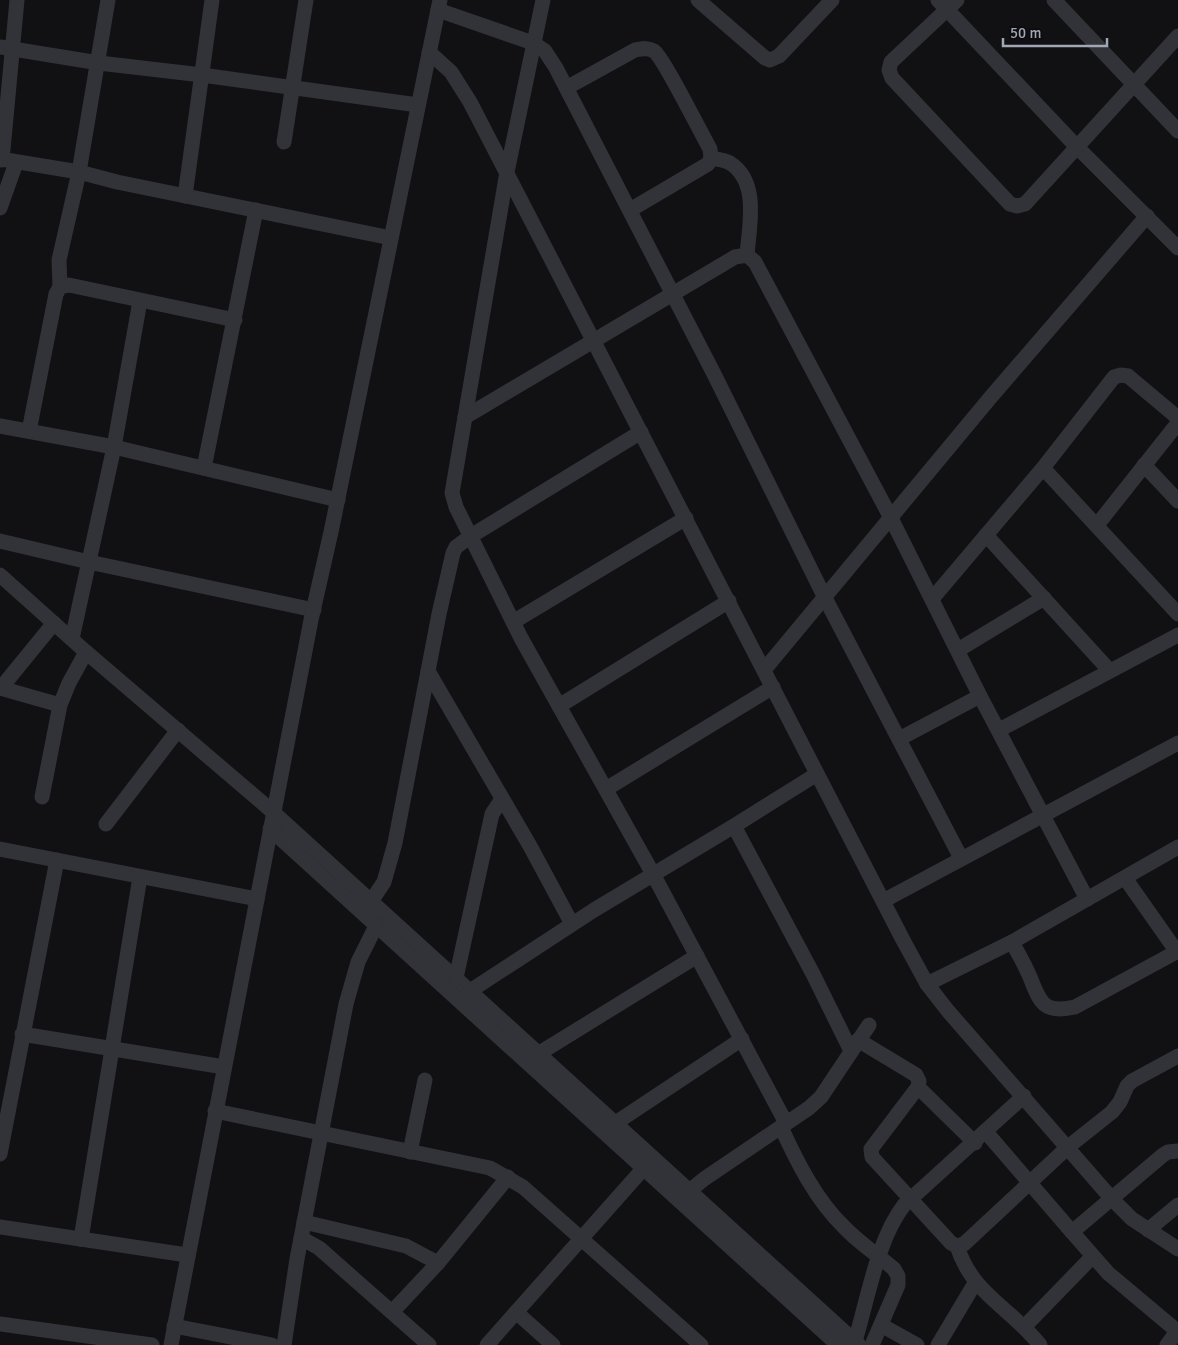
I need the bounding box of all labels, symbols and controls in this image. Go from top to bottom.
scale bar [1003,15,1107,47]
text: 50 m [1010,24,1041,42]

